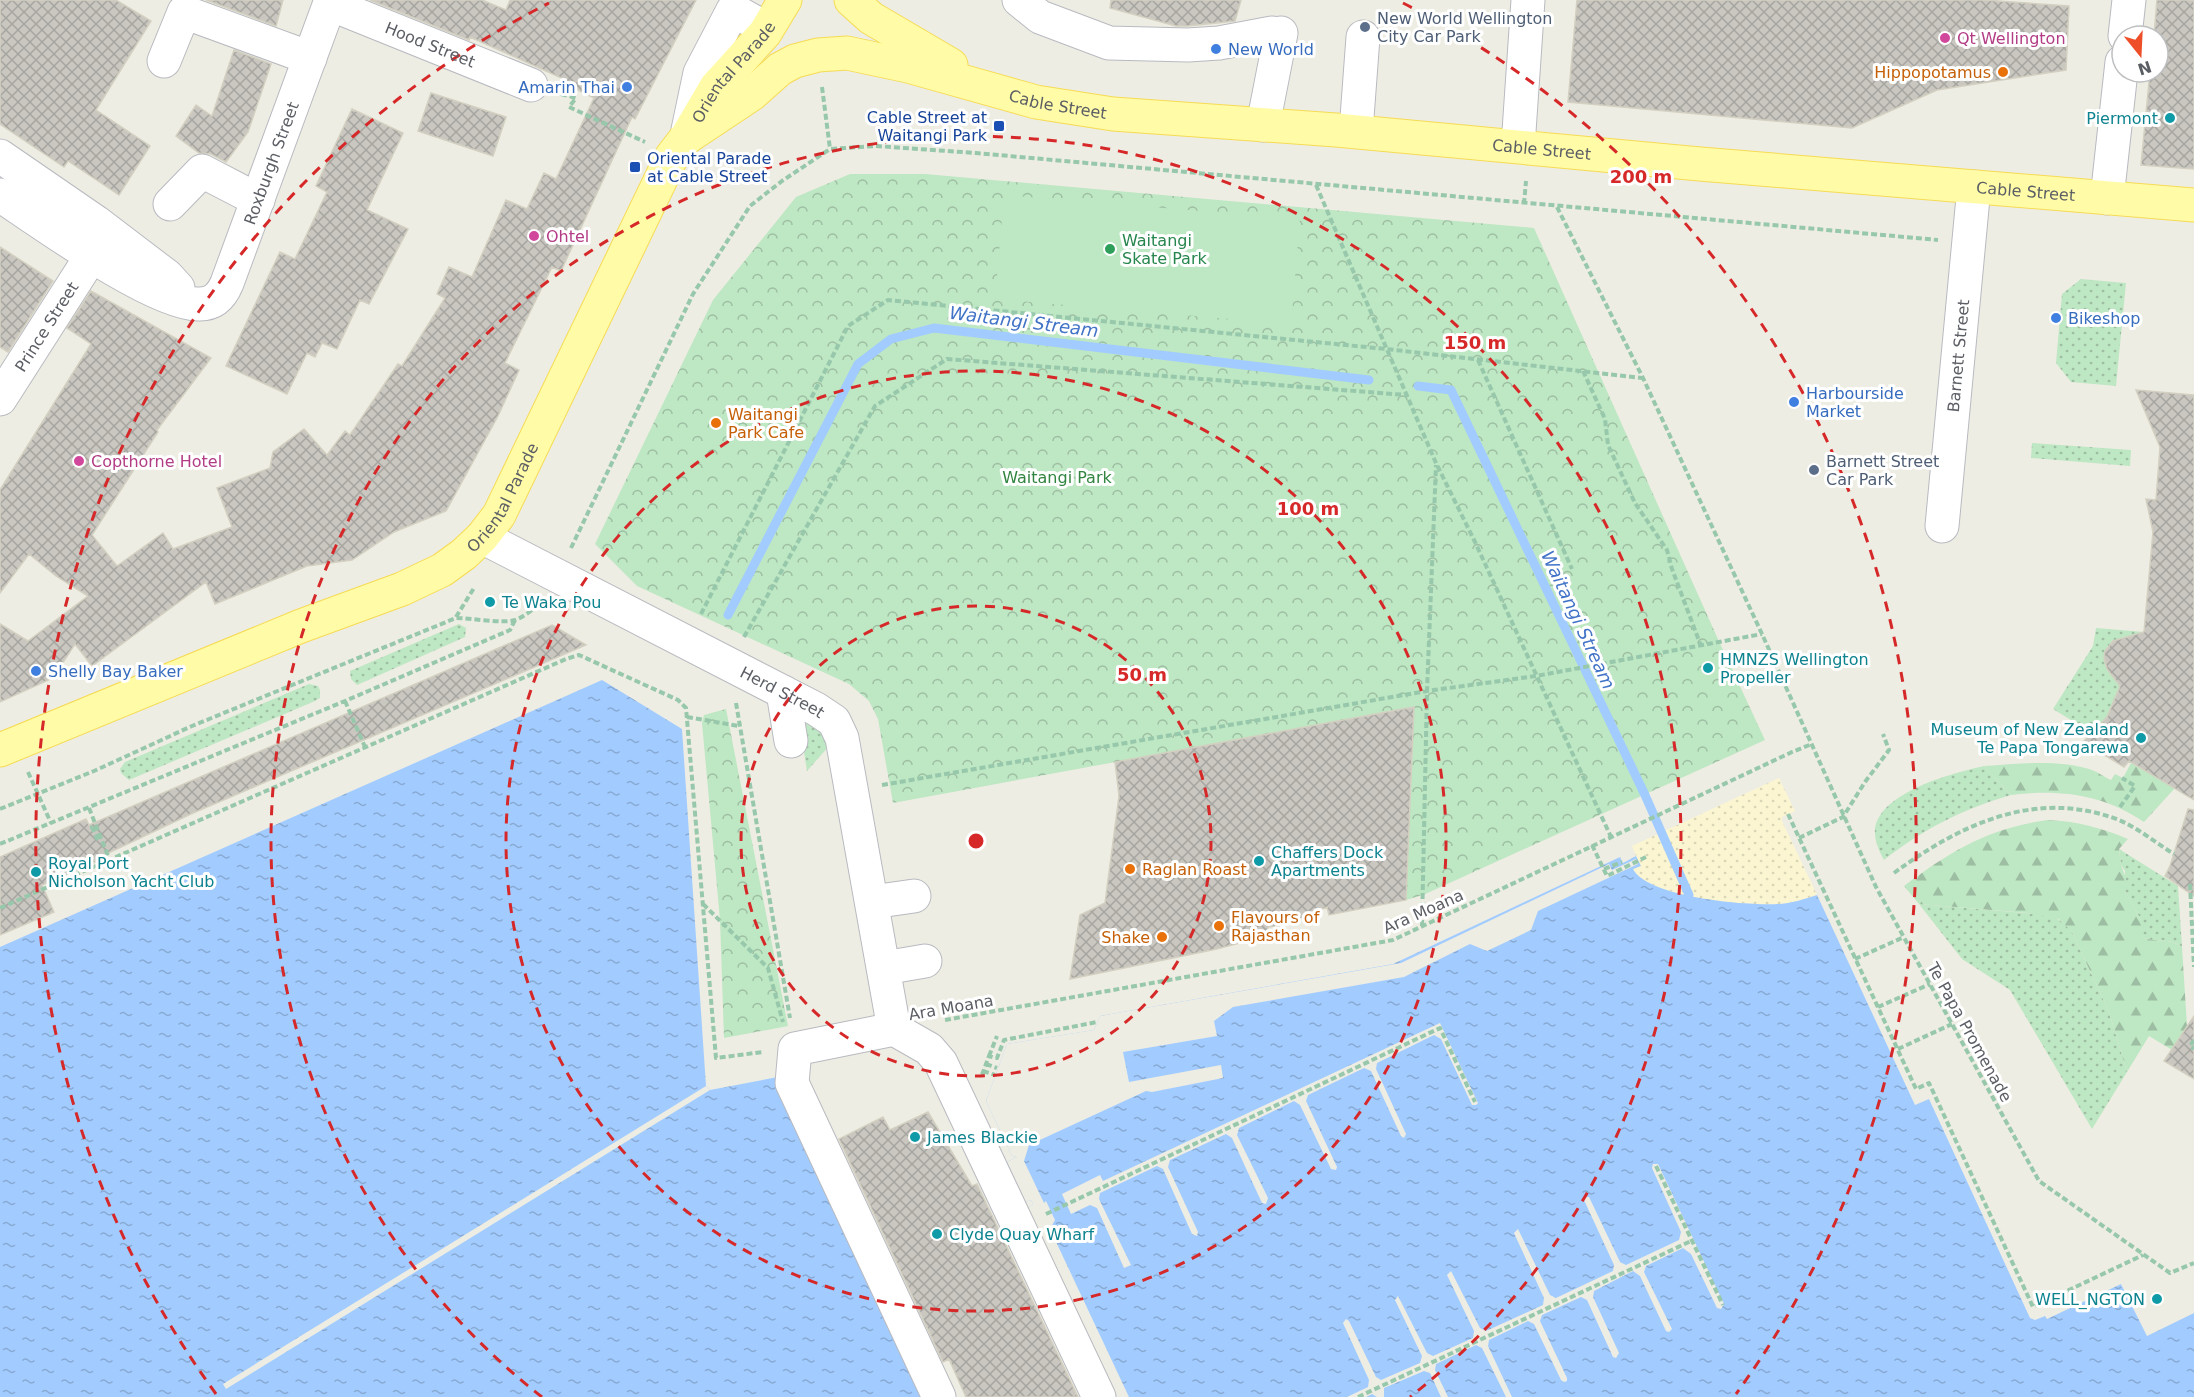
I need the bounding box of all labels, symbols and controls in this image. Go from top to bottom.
place label: New World Wellington City Car Park [1377,9,1552,46]
street label: Hood Street [382,18,478,71]
street label: Oriental Parade [688,18,780,126]
marker: New World Wellington City Car Park [1358,20,1372,34]
north arrow [2110,24,2170,84]
place label: Qt Wellington [1957,29,2066,48]
marker: Qt Wellington [1938,31,1952,45]
place label: New World [1228,40,1314,59]
marker: New World [1209,42,1223,56]
text: N [2135,57,2154,79]
place label: Hippopotamus [1874,63,1991,82]
marker: Hippopotamus [1996,65,2010,79]
place label: Amarin Thai [518,78,615,97]
marker: Amarin Thai [620,80,634,94]
street label: Cable Street [1007,86,1108,123]
street label: Roxburgh Street [240,99,303,227]
place label: Cable Street at Waitangi Park [867,108,988,145]
place label: Piermont [2086,109,2158,128]
marker: Piermont [2163,111,2177,125]
marker: Cable Street at Waitangi Park [992,119,1006,133]
street label: Cable Street [1491,136,1592,164]
place label: Oriental Parade at Cable Street [647,149,771,186]
marker: Oriental Parade at Cable Street [628,160,642,174]
text: 200 m [1610,166,1672,187]
street label: Cable Street [1976,178,2076,205]
place label: Ohtel [546,227,589,246]
marker: Ohtel [527,229,541,243]
place label: Waitangi Skate Park [1122,231,1207,268]
marker: Waitangi Skate Park [1103,242,1117,256]
street label: Prince Street [11,278,82,375]
street label: Barnett Street [1944,298,1973,413]
water label: Waitangi Stream [948,302,1100,341]
place label: Bikeshop [2068,309,2140,328]
marker: Bikeshop [2049,311,2063,325]
text: 150 m [1444,332,1506,353]
place label: Harbourside Market [1806,384,1904,421]
marker: Harbourside Market [1787,395,1801,409]
place label: Waitangi Park Cafe [728,405,804,442]
marker: Waitangi Park Cafe [709,416,723,430]
street label: Oriental Parade [463,440,542,556]
place label: Copthorne Hotel [91,452,222,471]
place label: Barnett Street Car Park [1826,452,1939,489]
marker: Copthorne Hotel [72,454,86,468]
marker: Barnett Street Car Park [1807,463,1821,477]
park label: Waitangi Park [1002,468,1113,487]
text: 100 m [1277,498,1339,519]
water label: Waitangi Stream [1537,547,1620,692]
place label: Te Waka Pou [501,593,601,612]
marker: Te Waka Pou [483,595,497,609]
place label: HMNZS Wellington Propeller [1720,650,1869,687]
marker: HMNZS Wellington Propeller [1701,661,1715,675]
place label: Shelly Bay Baker [48,662,183,681]
street label: Herd Street [737,663,828,722]
marker: Shelly Bay Baker [29,664,43,678]
text: 50 m [1117,664,1167,685]
place label: Museum of New Zealand Te Papa Tongarewa [1930,720,2129,757]
marker: Museum of New Zealand Te Papa Tongarewa [2134,731,2148,745]
centre of rings [966,831,986,851]
place label: Chaffers Dock Apartments [1271,843,1384,880]
place label: Royal Port Nicholson Yacht Club [48,854,215,891]
marker: Chaffers Dock Apartments [1252,854,1266,868]
place label: Raglan Roast [1142,860,1247,879]
marker: Raglan Roast [1123,862,1137,876]
marker: Royal Port Nicholson Yacht Club [29,865,43,879]
street label: Ara Moana [1380,885,1466,938]
place label: Flavours of Rajasthan [1231,908,1320,945]
marker: Flavours of Rajasthan [1212,919,1226,933]
place label: Shake [1101,928,1150,947]
marker: Shake [1155,930,1169,944]
street label: Te Papa Promenade [1923,958,2016,1105]
street label: Ara Moana [907,991,995,1024]
place label: James Blackie [926,1128,1038,1147]
marker: James Blackie [908,1130,922,1144]
place label: Clyde Quay Wharf [949,1225,1095,1244]
marker: Clyde Quay Wharf [930,1227,944,1241]
place label: WELL_NGTON [2035,1290,2145,1310]
marker: WELL_NGTON [2150,1292,2164,1306]

